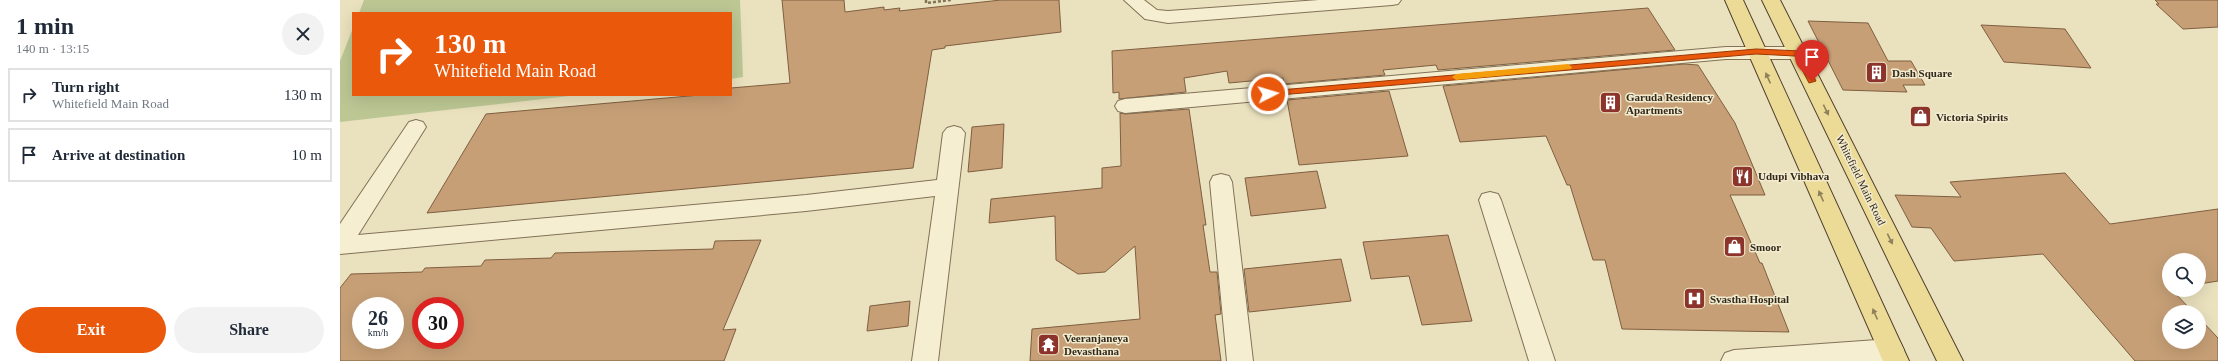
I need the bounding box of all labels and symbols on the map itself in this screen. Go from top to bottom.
pin [1795,40,1829,81]
building icon: Dash Square [1863,60,1889,86]
place label: Dash Square [1892,67,1952,79]
one-way arrow [1765,72,1771,83]
position arrow [1247,73,1289,115]
building icon: Garuda Residency Apartments [1597,90,1623,116]
place label: Garuda Residency Apartments [1626,91,1714,116]
one-way arrow [1823,104,1829,116]
shop icon: Victoria Spirits [1907,104,1933,130]
place label: Victoria Spirits [1936,111,2009,123]
street label: Whitefield Main Road [1834,133,1888,228]
restaurant icon: Udupi Vibhava [1729,163,1755,189]
place label: Udupi Vibhava [1758,170,1830,182]
one-way arrow [1818,190,1825,202]
one-way arrow [1887,233,1893,245]
shop icon: Smoor [1722,234,1748,260]
place label: Smoor [1750,241,1781,253]
hospital icon: Svastha Hospital [1682,286,1708,312]
place label: Svastha Hospital [1710,293,1789,305]
speed limit sign: 30 [412,297,464,349]
one-way arrow [1872,309,1878,320]
temple icon: Veeranjaneya Devasthana [1035,331,1061,357]
place label: Veeranjaneya Devasthana [1064,332,1129,357]

